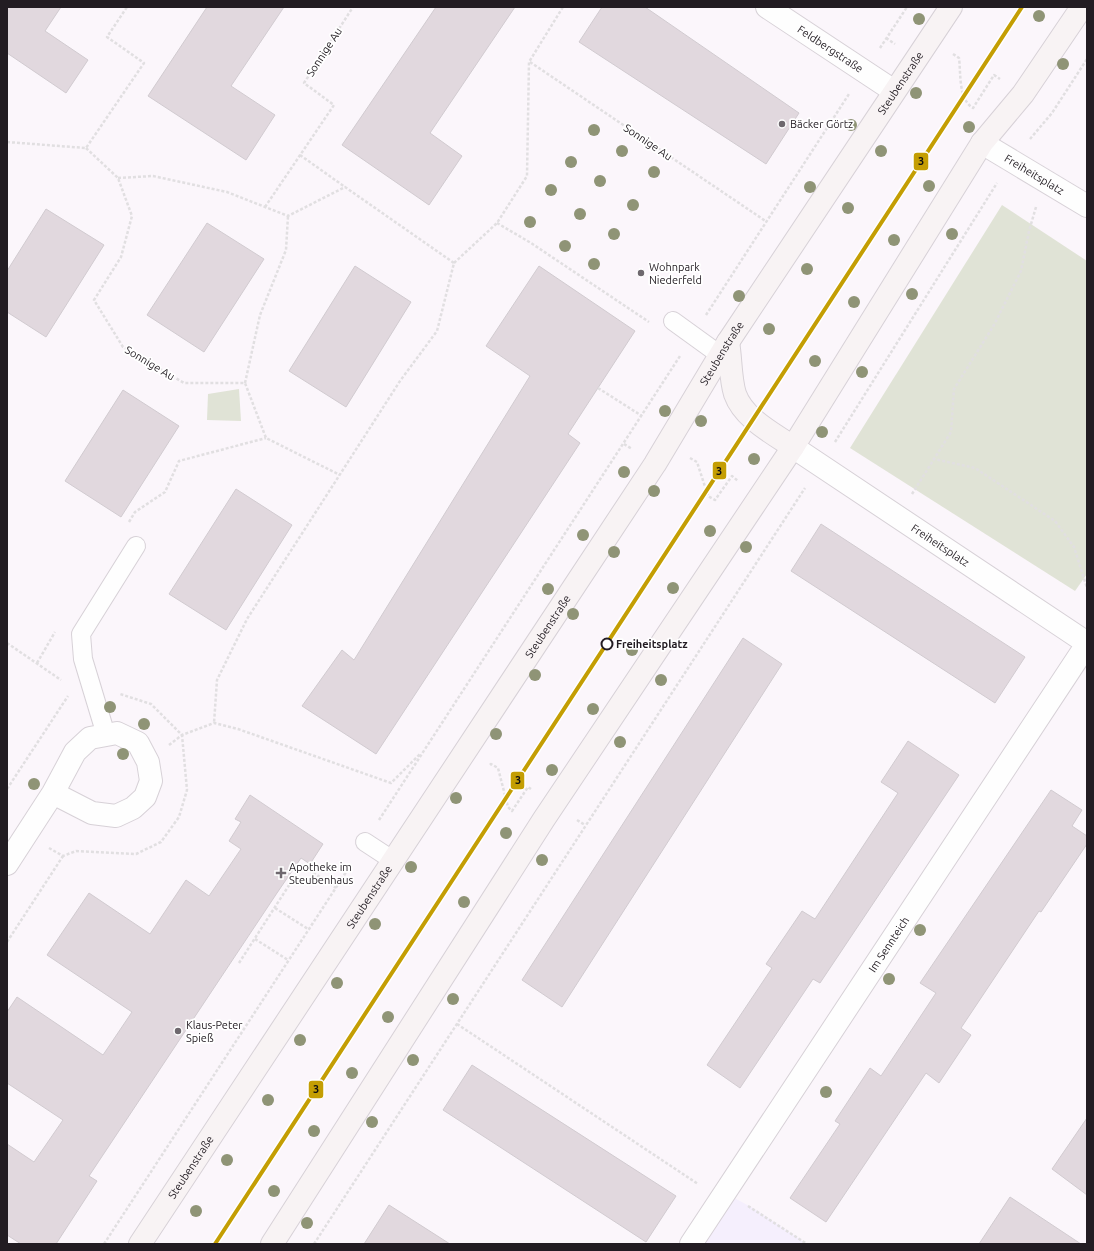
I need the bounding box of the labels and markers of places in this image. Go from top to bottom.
place label: Bäcker Görtz [790,118,853,130]
marker: Bäcker Görtz [777,119,787,129]
place label: Wohnpark Niederfeld [649,261,702,286]
marker: Wohnpark Niederfeld [636,268,646,278]
marker: Freiheitsplatz [600,637,614,651]
place label: Freiheitsplatz [616,638,688,650]
place label: Apotheke im Steubenhaus [289,861,353,886]
marker: Apotheke im Steubenhaus [276,868,286,878]
place label: Klaus-Peter Spieß [186,1019,243,1044]
marker: Klaus-Peter Spieß [173,1026,183,1036]

